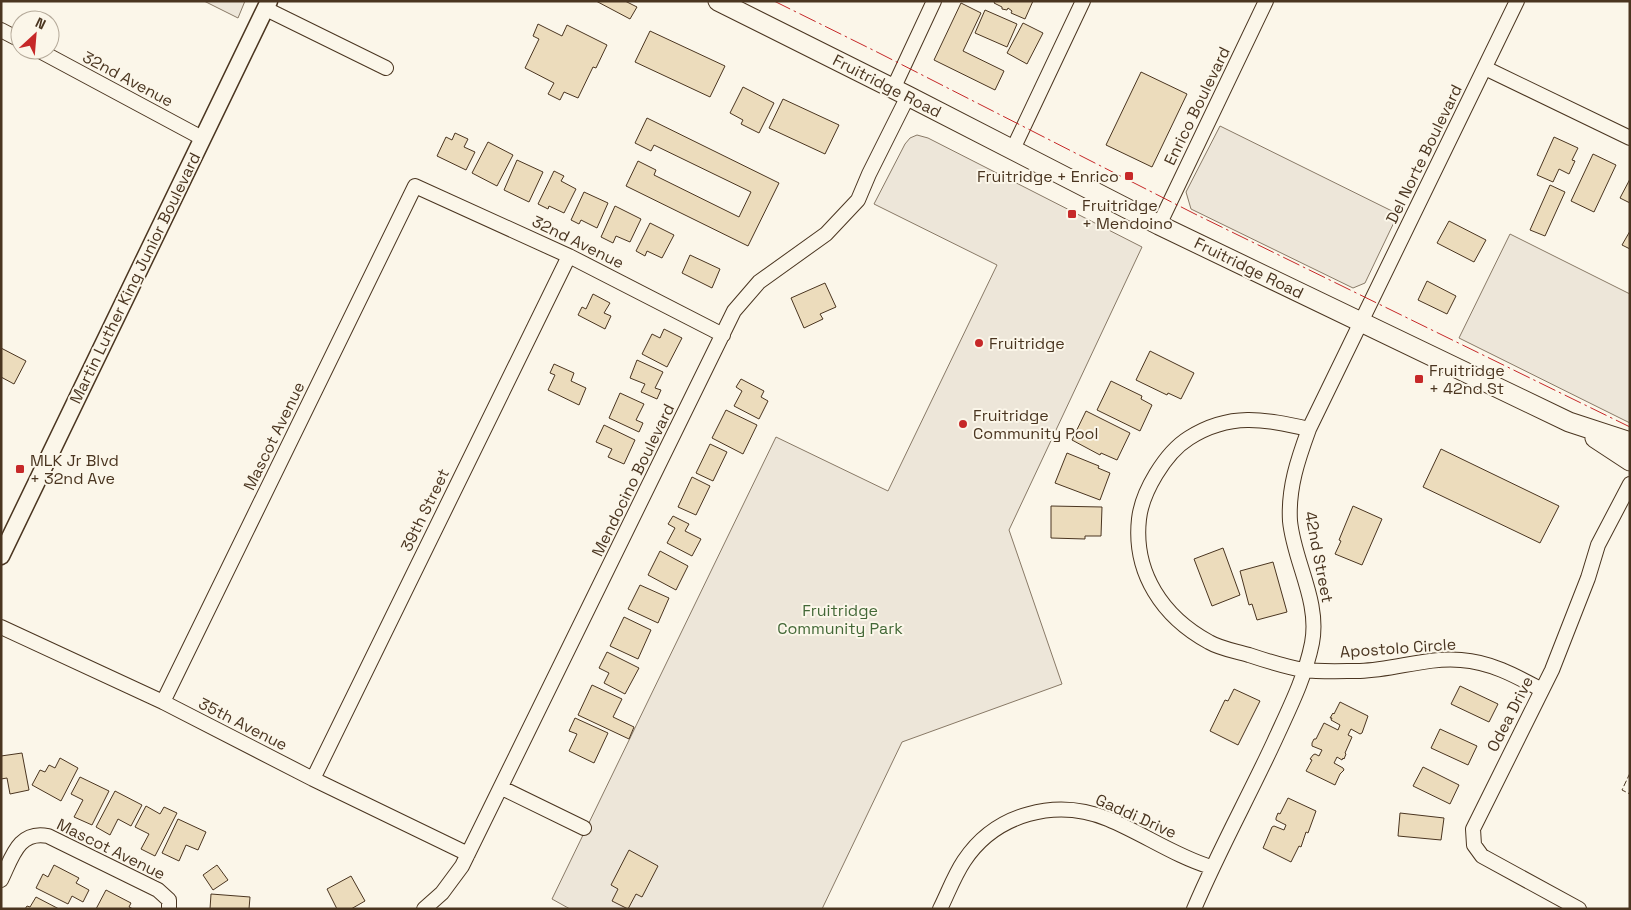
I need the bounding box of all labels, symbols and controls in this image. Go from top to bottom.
north arrow [10,10,60,60]
text: N [33,13,49,33]
street label: Enrico Boulevard [1159,43,1235,169]
street label: 32nd Avenue [79,46,177,112]
street label: Fruitridge Road [829,50,945,122]
street label: Del Norte Boulevard [1381,81,1467,227]
street label: Martin Luther King Junior Boulevard [65,149,205,407]
place label: Fruitridge + Enrico [977,166,1119,187]
marker: Fruitridge + Enrico [1123,170,1135,182]
place label: Fruitridge + Mendoino [1082,195,1173,234]
marker: Fruitridge + Mendoino [1066,208,1078,220]
street label: 32nd Avenue [529,211,627,273]
street label: Fruitridge Road [1191,232,1307,304]
place label: Fruitridge [989,333,1065,354]
marker: Fruitridge [973,337,985,349]
place label: Fruitridge + 42nd St [1429,360,1505,399]
marker: Fruitridge + 42nd St [1413,373,1425,385]
street label: Mascot Avenue [239,378,309,494]
street label: Mendocino Boulevard [587,400,679,560]
place label: Fruitridge Community Pool [973,405,1098,444]
marker: Fruitridge Community Pool [957,418,969,430]
place label: MLK Jr Blvd + 32nd Ave [30,450,119,489]
marker: MLK Jr Blvd + 32nd Ave [14,463,26,475]
street label: 39th Street [396,465,454,555]
street label: 42nd Street [1300,509,1338,605]
park label: Fruitridge Community Park [777,600,903,639]
street label: Apostolo Circle [1339,633,1457,663]
street label: Odea Drive [1482,673,1538,755]
street label: 35th Avenue [195,693,291,755]
street label: Gaddi Drive [1092,789,1180,843]
street label: Mascot Avenue [53,814,169,884]

